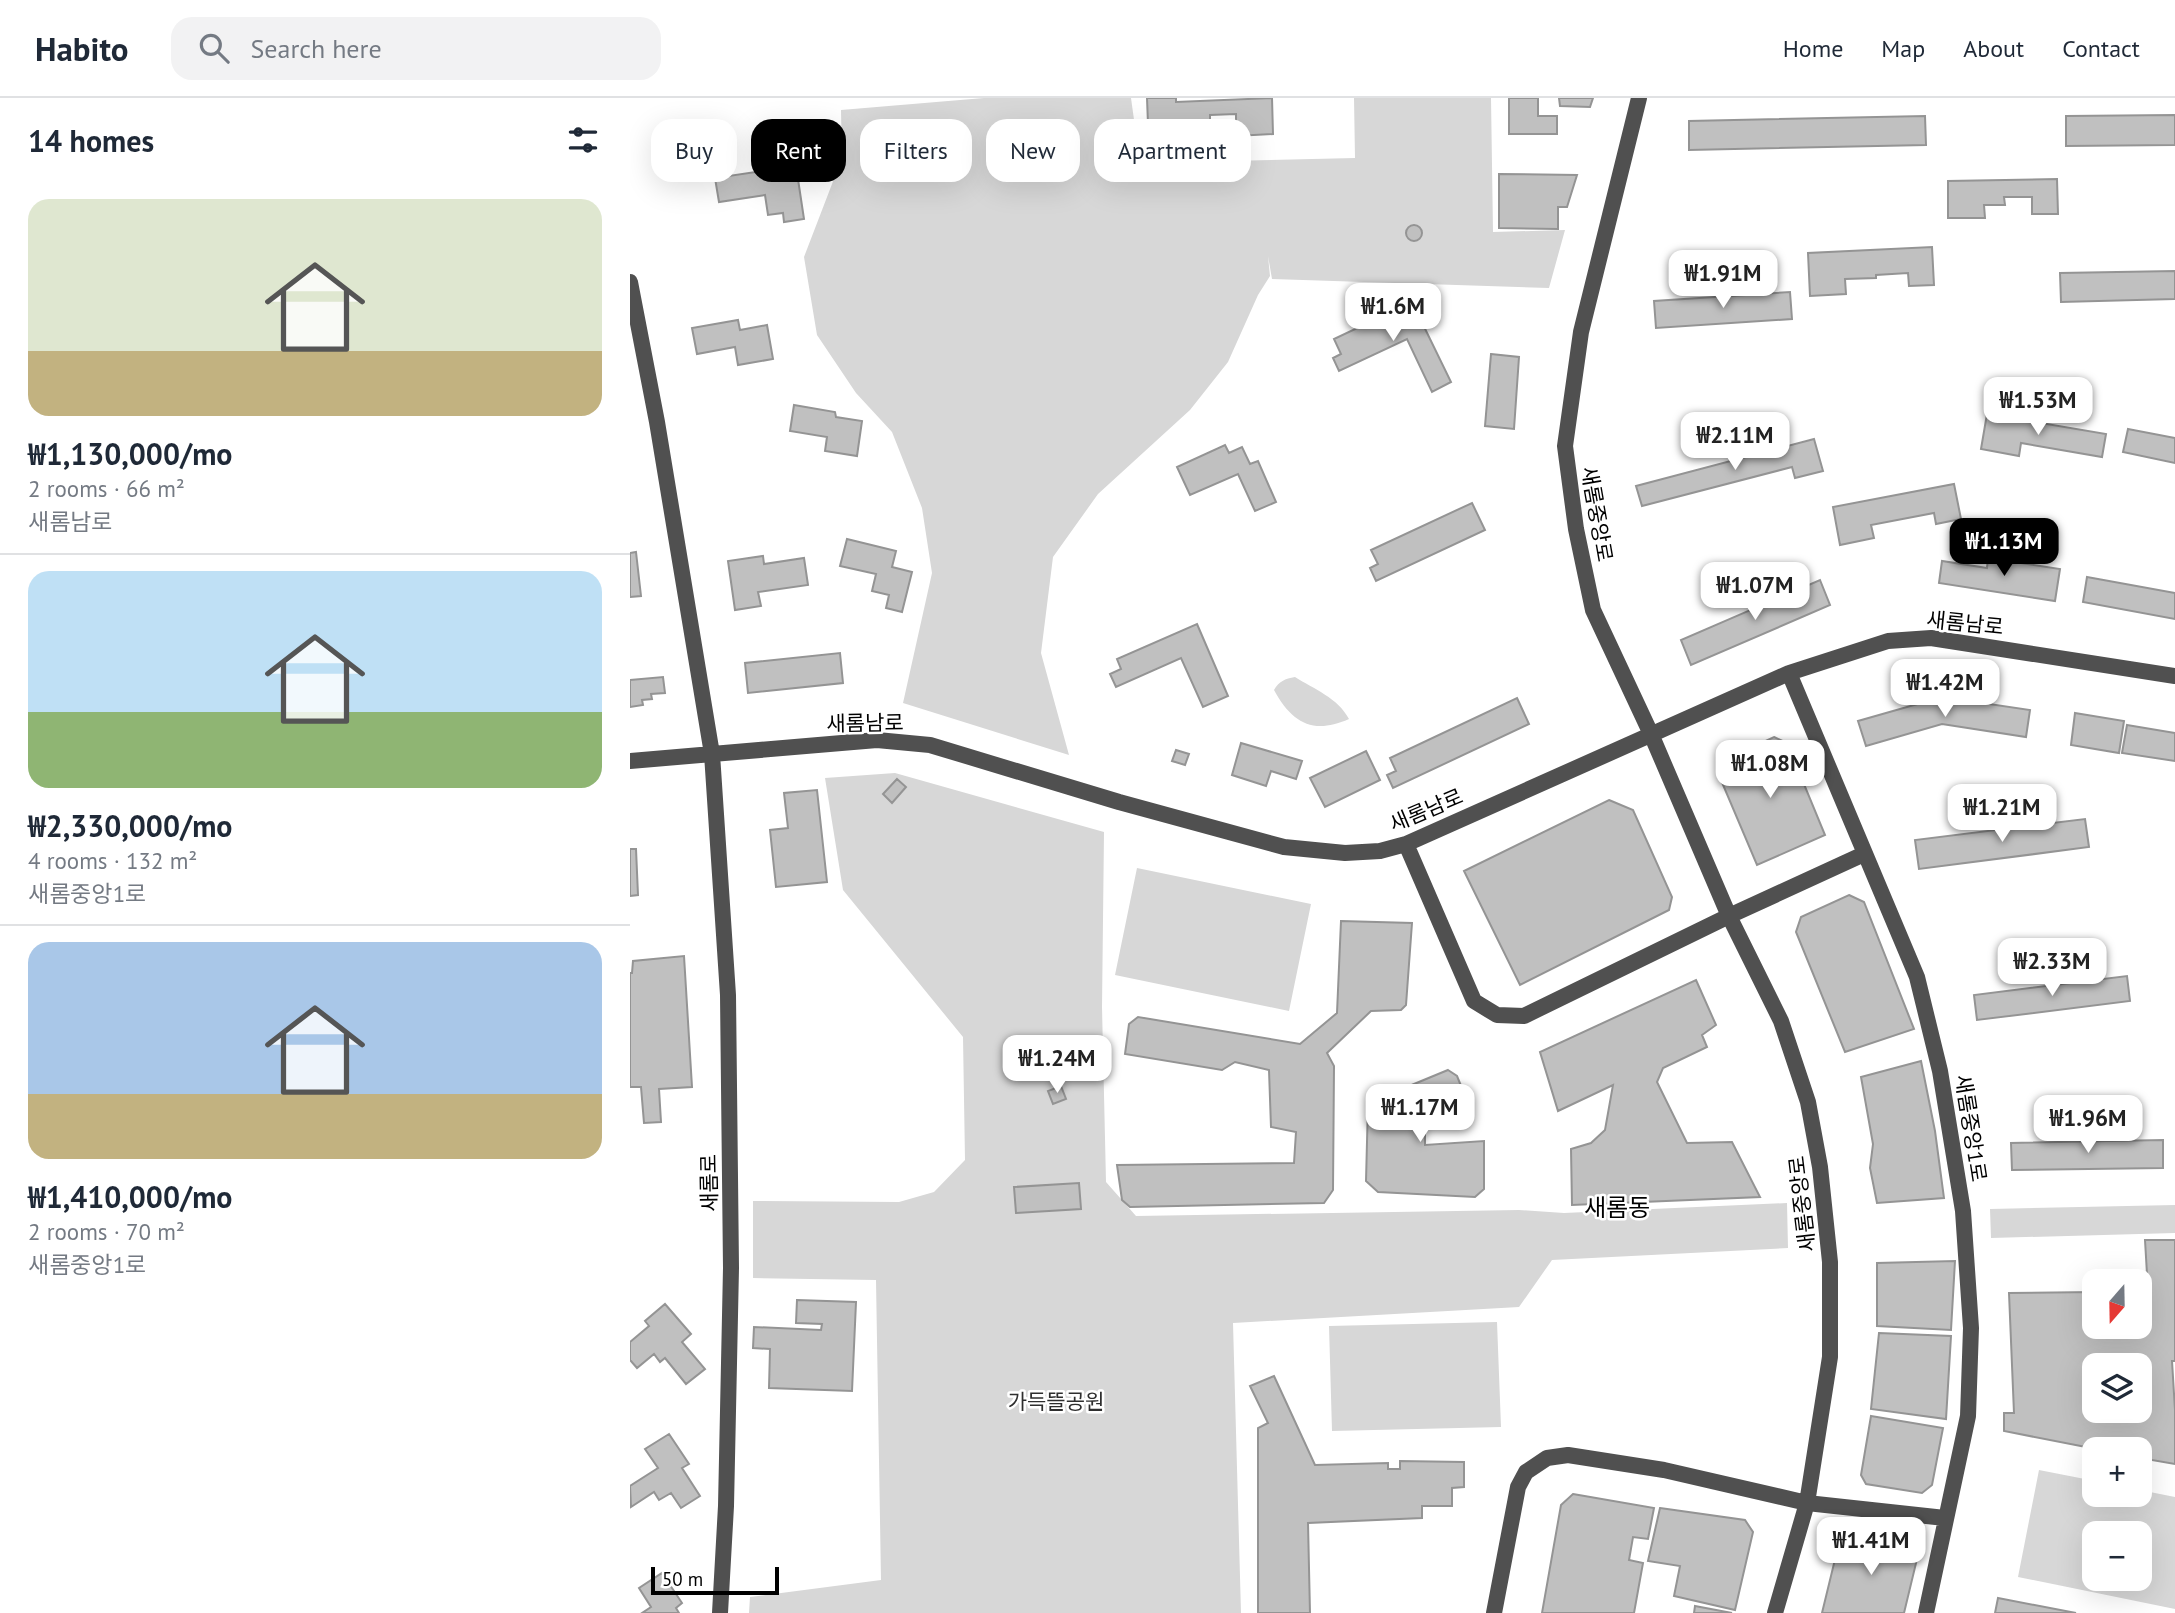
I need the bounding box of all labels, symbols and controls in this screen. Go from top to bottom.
search box [171,17,661,80]
text: Habito [35,27,129,70]
icon: search [195,29,233,67]
text: Search here [251,32,382,65]
text: Home [1783,33,1843,64]
text: Map [1881,33,1925,64]
text: About [1963,33,2024,64]
text: Contact [2062,33,2140,64]
chip: Buy [651,119,737,182]
chip: Rent [751,119,846,182]
chip: Filters [860,119,972,182]
chip: New [986,119,1080,182]
chip: Apartment [1094,119,1251,182]
text: 14 homes [28,121,154,160]
icon: filters [564,121,602,159]
icon: home [252,244,378,370]
pin: ₩1.91M [1666,250,1780,310]
text: ₩1.91M [1685,258,1761,287]
pin: ₩1.6M [1344,284,1442,343]
text: ₩1.6M [1361,291,1425,320]
pin: ₩1.53M [1981,378,2095,437]
text: ₩1.53M [2000,385,2076,414]
pin: ₩2.11M [1678,412,1792,472]
text: ₩2.11M [1697,420,1773,449]
text: ₩1,130,000/mo [28,434,232,473]
street label: 새롬중앙로 [1575,464,1619,564]
text: 2 rooms · 66 m² [28,474,185,503]
text: 새롬남로 [28,507,113,536]
pin: ₩1.13M [1947,518,2061,578]
text: ₩1.13M [1966,526,2042,555]
pin: ₩1.07M [1698,562,1812,622]
text: ₩1.07M [1717,570,1793,599]
street label: 새롬남로 [1925,606,2005,640]
icon: home [252,616,378,742]
pin: ₩1.42M [1888,660,2002,719]
text: ₩1.42M [1907,667,1983,696]
street label: 새롬남로 [826,709,904,737]
pin: ₩1.08M [1713,740,1827,800]
text: ₩1.08M [1732,748,1808,777]
street label: 새롬남로 [1385,782,1467,838]
pin: ₩1.21M [1945,784,2059,844]
text: ₩1.21M [1964,792,2040,821]
text: ₩2,330,000/mo [28,806,232,845]
text: 4 rooms · 132 m² [28,846,197,875]
text: 새롬중앙1로 [28,879,146,908]
pin: ₩2.33M [1995,939,2109,998]
text: ₩2.33M [2014,946,2090,975]
icon: home [252,987,378,1113]
pin: ₩1.24M [1000,1035,1114,1095]
text: ₩1.24M [1019,1043,1095,1072]
street label: 새롬중앙1로 [1949,1073,1993,1183]
pin: ₩1.17M [1363,1084,1477,1144]
text: ₩1.17M [1382,1092,1458,1121]
pin: ₩1.96M [2031,1096,2145,1155]
text: ₩1.96M [2050,1103,2126,1132]
street label: 새롬로 [695,1154,723,1212]
street label: 새롬중앙로 [1783,1154,1821,1254]
text: ₩1,410,000/mo [28,1177,232,1216]
district label: 새롬동 [1584,1192,1650,1223]
text: 2 rooms · 70 m² [28,1217,185,1246]
text: 새롬중앙1로 [28,1250,146,1279]
north arrow [2082,1269,2152,1339]
map controls [2082,1269,2152,1591]
button: layers [2082,1353,2152,1423]
park label: 가득뜰공원 [1008,1388,1104,1415]
button: + [2082,1437,2152,1507]
pin: ₩1.41M [1814,1518,1928,1577]
button: − [2082,1521,2152,1591]
text: ₩1.41M [1833,1525,1909,1554]
scale bar [651,1564,779,1596]
text: 50 m [662,1567,703,1591]

